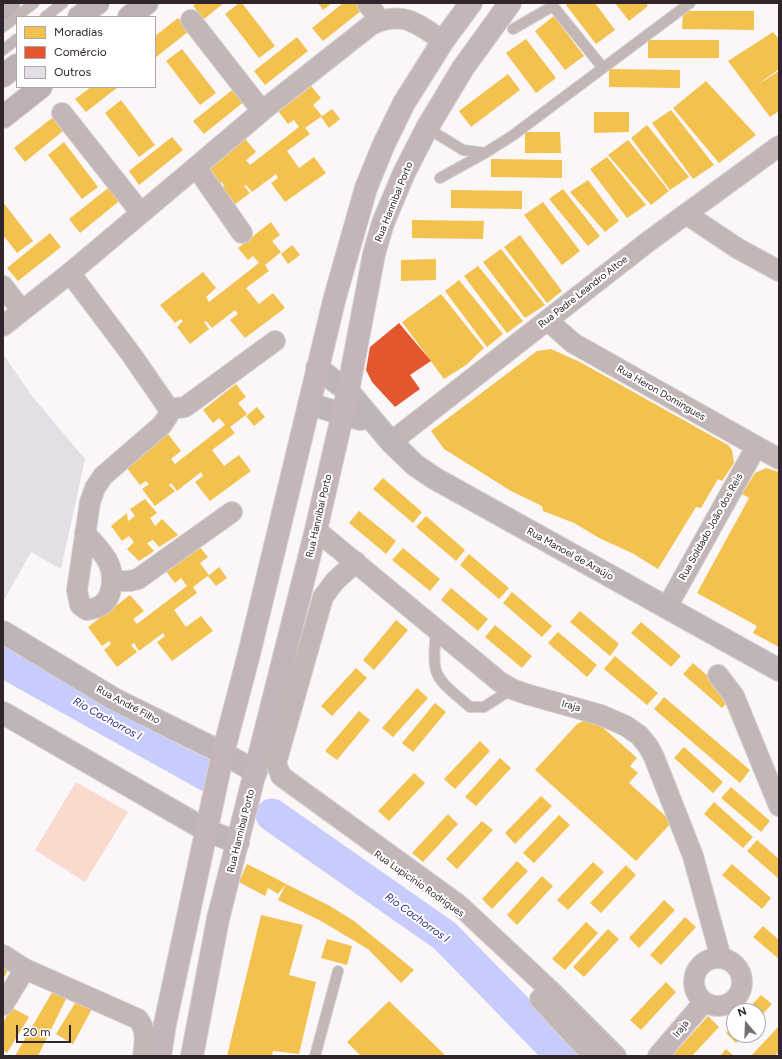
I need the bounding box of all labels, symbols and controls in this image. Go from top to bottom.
legend [16,16,156,88]
text: Moradias [54,25,103,39]
text: Comércio [54,45,107,59]
text: Outros [54,65,91,79]
street label: Rua Hannibal Porto [372,160,416,244]
street label: Rua Padre Leandro Altoe [536,253,630,331]
street label: Rua Heron Domingues [615,363,707,423]
street label: Rua Soldado João dos Reis [677,471,745,583]
street label: Rua Hannibal Porto [304,473,334,559]
street label: Rua Manoel de Araújo [524,525,616,583]
street label: Rua André Filho [94,683,162,727]
water label: Rio Cachorros I [70,695,144,743]
street label: Iraja [560,698,582,714]
street label: Rua Hannibal Porto [225,788,257,874]
street label: Rua Lupicínio Rodrigues [372,848,466,920]
water label: Rio Cachorros I [382,890,452,946]
north arrow [726,1003,766,1043]
text: N [736,1005,748,1020]
scale bar [18,1017,73,1043]
street label: Iraja [670,1018,692,1040]
text: 20 m [23,1025,51,1039]

